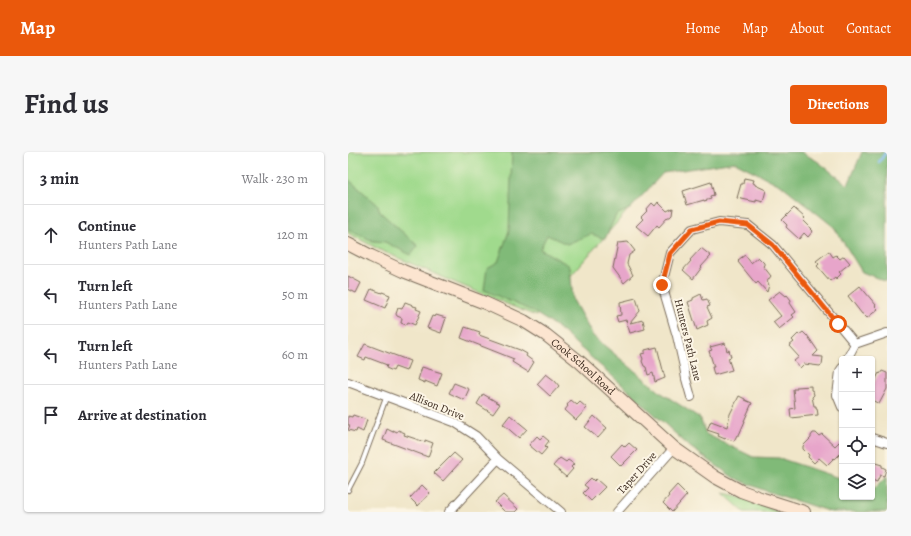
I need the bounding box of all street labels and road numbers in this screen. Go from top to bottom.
street label: Hunters Path Lane [671,297,705,383]
street label: Cook School Road [548,334,619,398]
street label: Allison Drive [407,388,467,424]
street label: Taper Drive [614,448,660,497]

